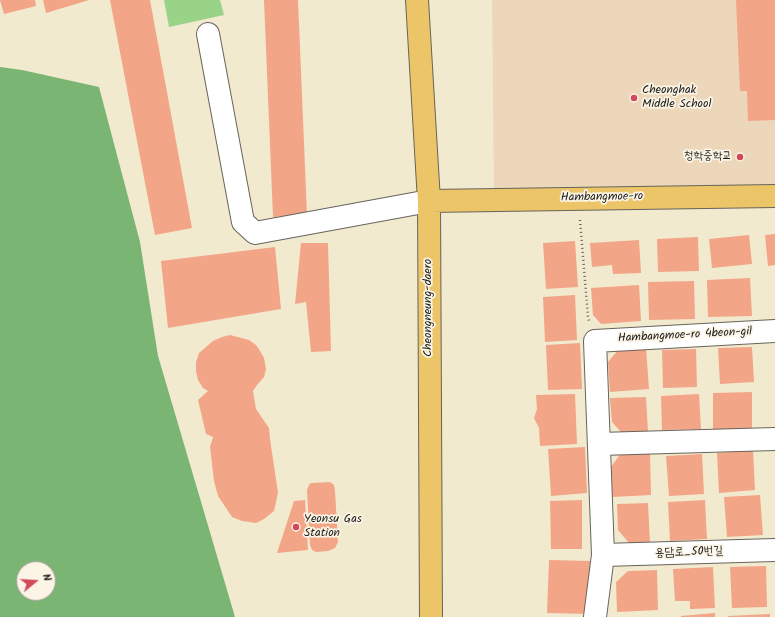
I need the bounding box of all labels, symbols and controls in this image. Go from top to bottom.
place label: Cheonghak Middle School [642,84,711,112]
marker: Cheonghak Middle School [629,93,639,103]
place label: 청학중학교 [684,150,732,164]
marker: 청학중학교 [735,152,745,162]
street label: Hambangmoe-ro [561,190,643,206]
street label: Cheongneung-daero [422,259,436,357]
street label: Hambangmoe-ro 4beon-gil [617,325,753,347]
place label: Yeonsu Gas Station [304,513,362,541]
marker: Yeonsu Gas Station [291,522,301,532]
street label: 용담로_50번길 [655,545,723,561]
north arrow [16,561,56,601]
text: N [37,572,56,584]

